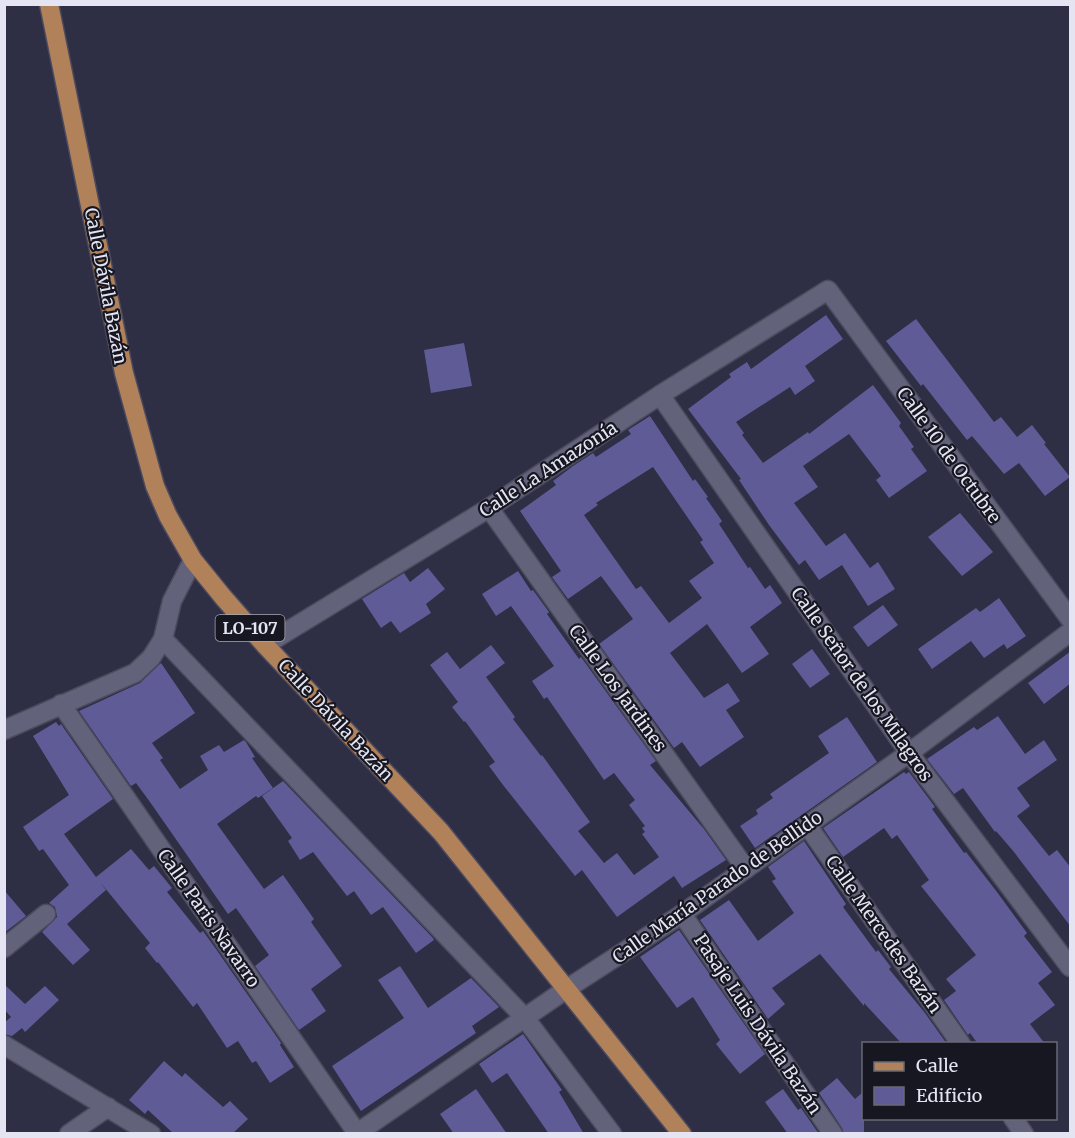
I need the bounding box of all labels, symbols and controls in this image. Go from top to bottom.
street label: Calle Dávila Bazán [80,206,132,366]
street label: Calle 10 de Octubre [892,382,1006,528]
street label: Calle La Amazonía [475,416,622,522]
street label: Calle Señor de los Milagros [786,582,938,786]
road number: LO-107 [216,615,284,641]
street label: Calle Los Jardines [564,620,672,756]
street label: Calle Dávila Bazán [273,654,399,786]
street label: Calle María Parado de Bellido [608,806,826,968]
street label: Calle Paris Navarro [153,844,265,992]
street label: Calle Mercedes Bazán [821,851,947,1017]
street label: Pasaje Luis Dávila Bazán [689,930,827,1119]
legend [862,1042,1057,1120]
text: Calle [916,1054,958,1077]
text: Edificio [916,1084,982,1107]

